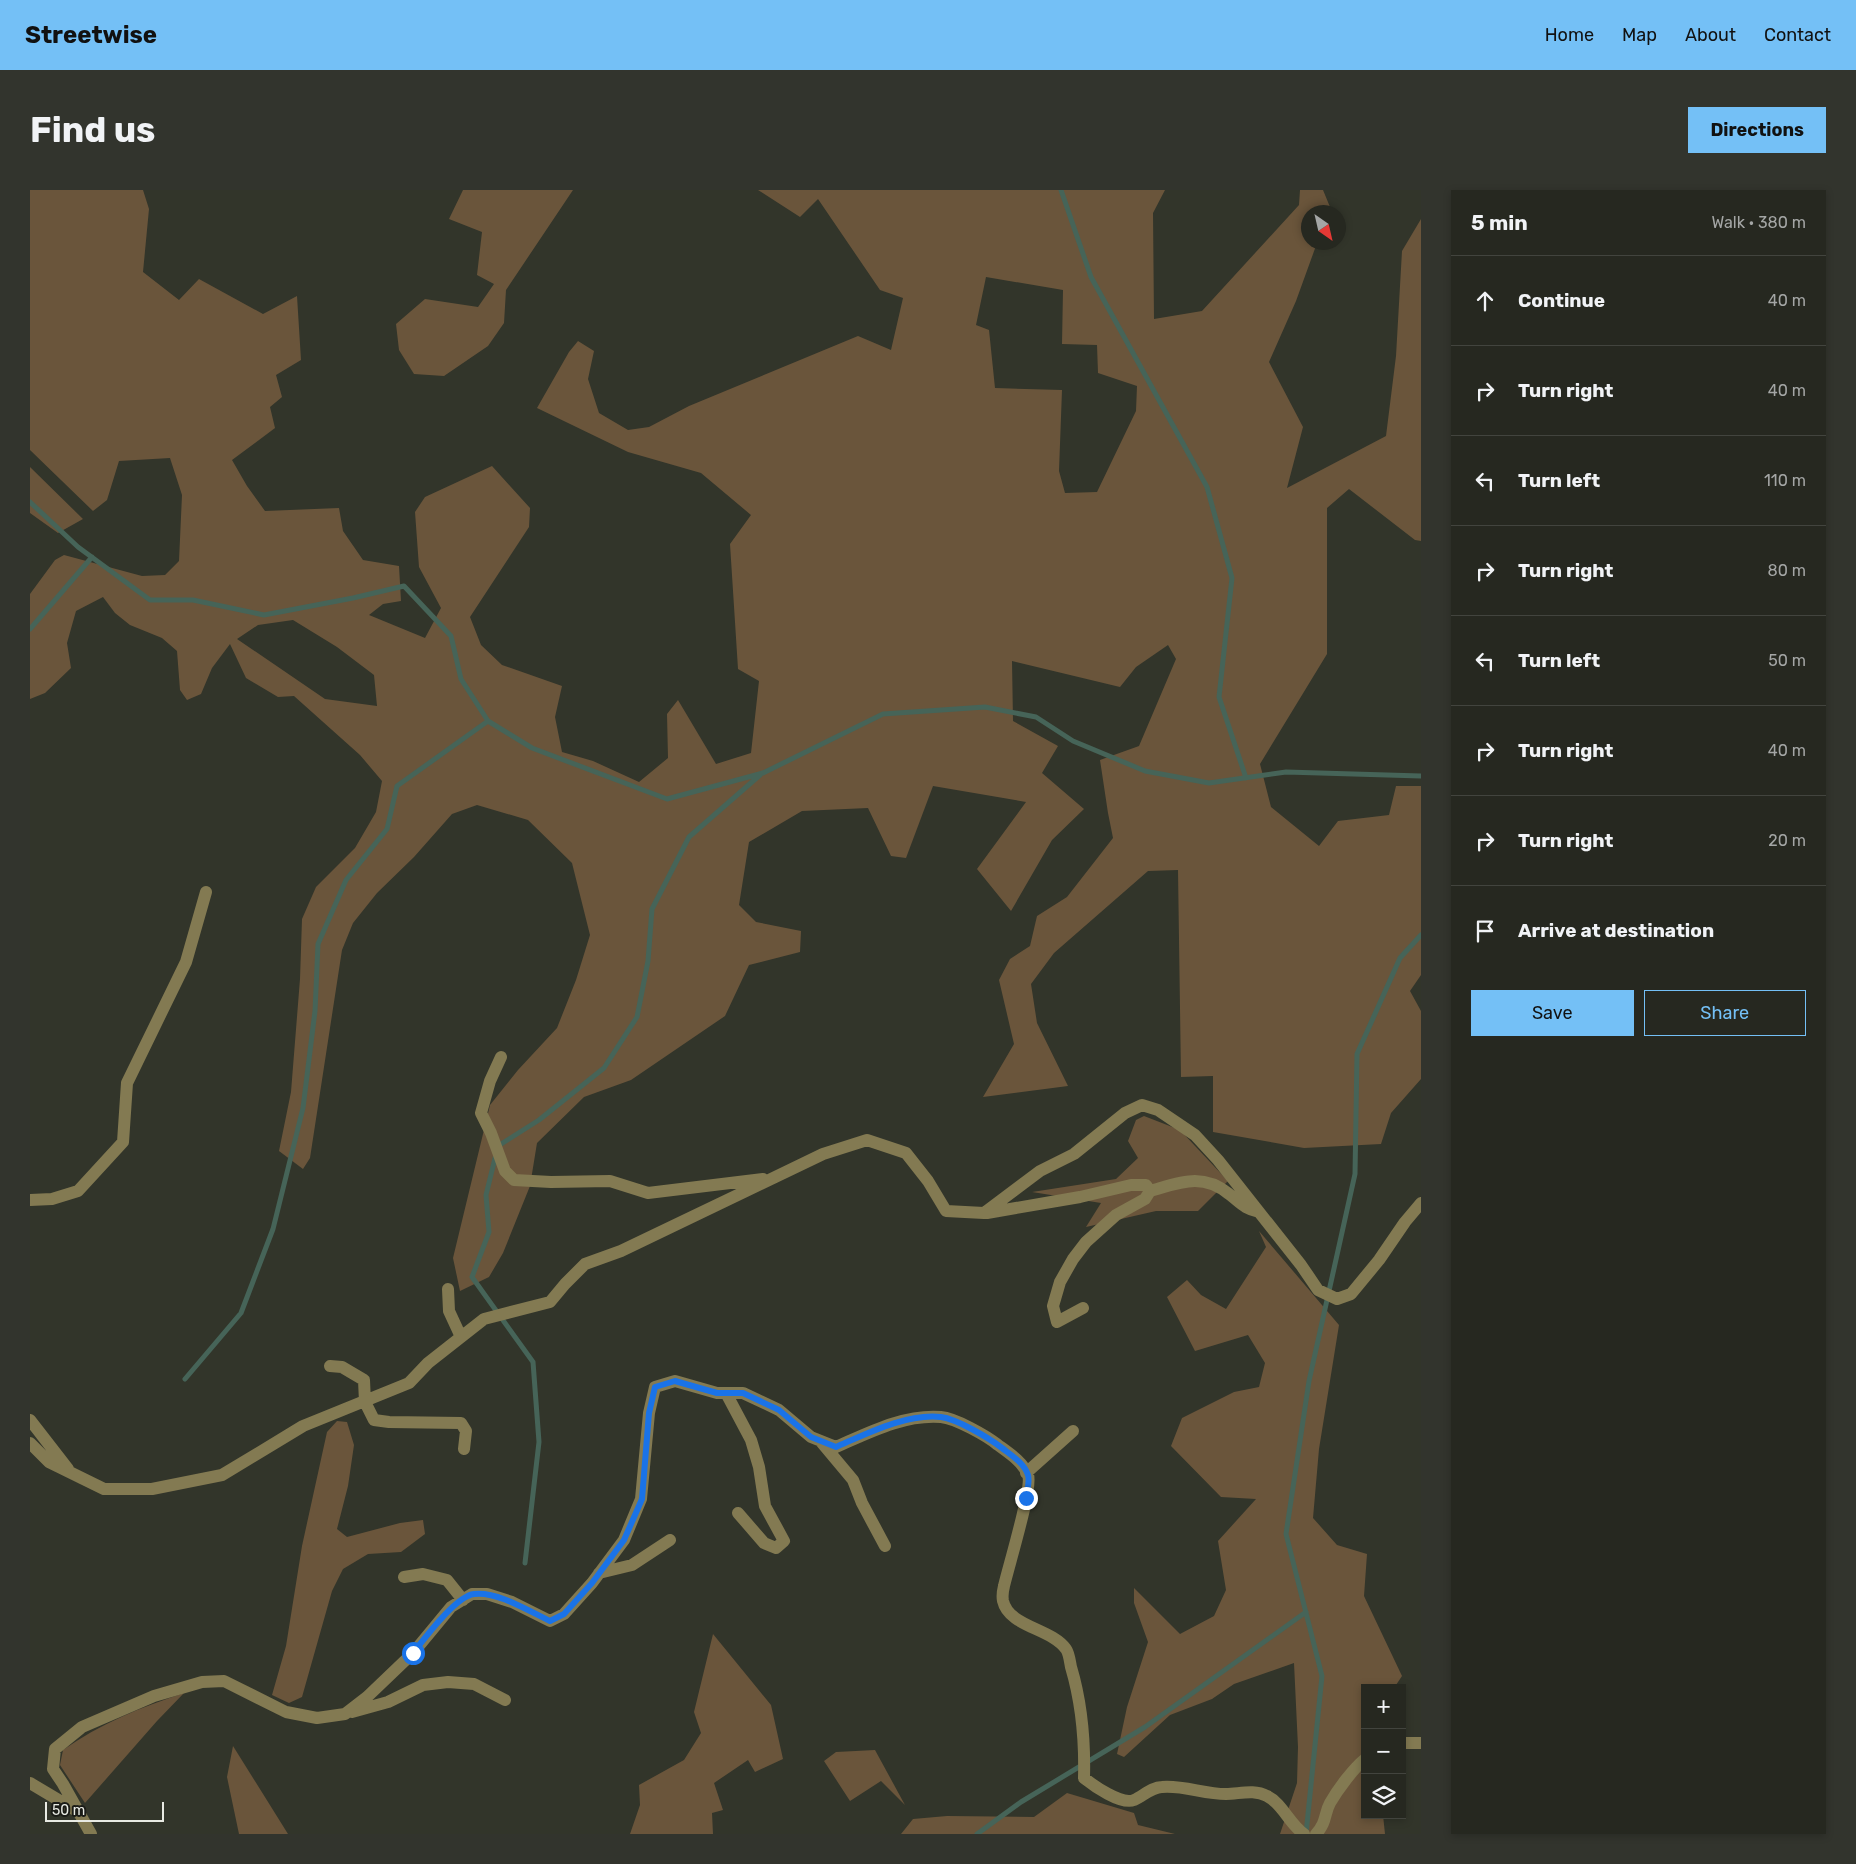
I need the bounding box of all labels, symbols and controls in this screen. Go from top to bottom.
text: Streetwise [25,21,157,49]
text: Home [1545,24,1594,46]
text: Map [1622,24,1657,46]
text: About [1685,24,1736,46]
text: Contact [1764,24,1831,46]
button: Directions [1688,107,1826,153]
text: Find us [30,109,155,151]
north arrow [1301,205,1346,250]
text: 5 min [1471,210,1528,235]
text: Walk · 380 m [1712,213,1806,232]
icon: ahead [1471,287,1499,315]
text: Continue [1518,289,1605,312]
text: 40 m [1768,291,1806,310]
icon: right [1471,377,1499,405]
text: Turn right [1518,379,1613,402]
text: 40 m [1768,381,1806,400]
icon: left [1471,467,1499,495]
text: Turn left [1518,469,1600,492]
text: 110 m [1764,471,1806,490]
icon: right [1471,557,1499,585]
text: Turn right [1518,559,1613,582]
text: 80 m [1768,561,1806,580]
icon: left [1471,647,1499,675]
text: Turn left [1518,649,1600,672]
text: 50 m [1768,651,1806,670]
icon: right [1471,737,1499,765]
text: Turn right [1518,739,1613,762]
text: 40 m [1768,741,1806,760]
icon: right [1471,827,1499,855]
text: Turn right [1518,829,1613,852]
text: 20 m [1768,831,1806,850]
icon: arrive [1471,917,1499,945]
text: Arrive at destination [1518,919,1714,942]
button: Save [1471,990,1634,1036]
button: Share [1644,990,1806,1036]
route end [1015,1487,1038,1510]
route start [402,1642,425,1665]
map controls [1361,1684,1406,1819]
button: + [1361,1684,1406,1729]
button: − [1361,1729,1406,1774]
button: layers [1361,1774,1406,1819]
scale bar [45,1799,164,1822]
text: 50 m [52,1802,85,1819]

